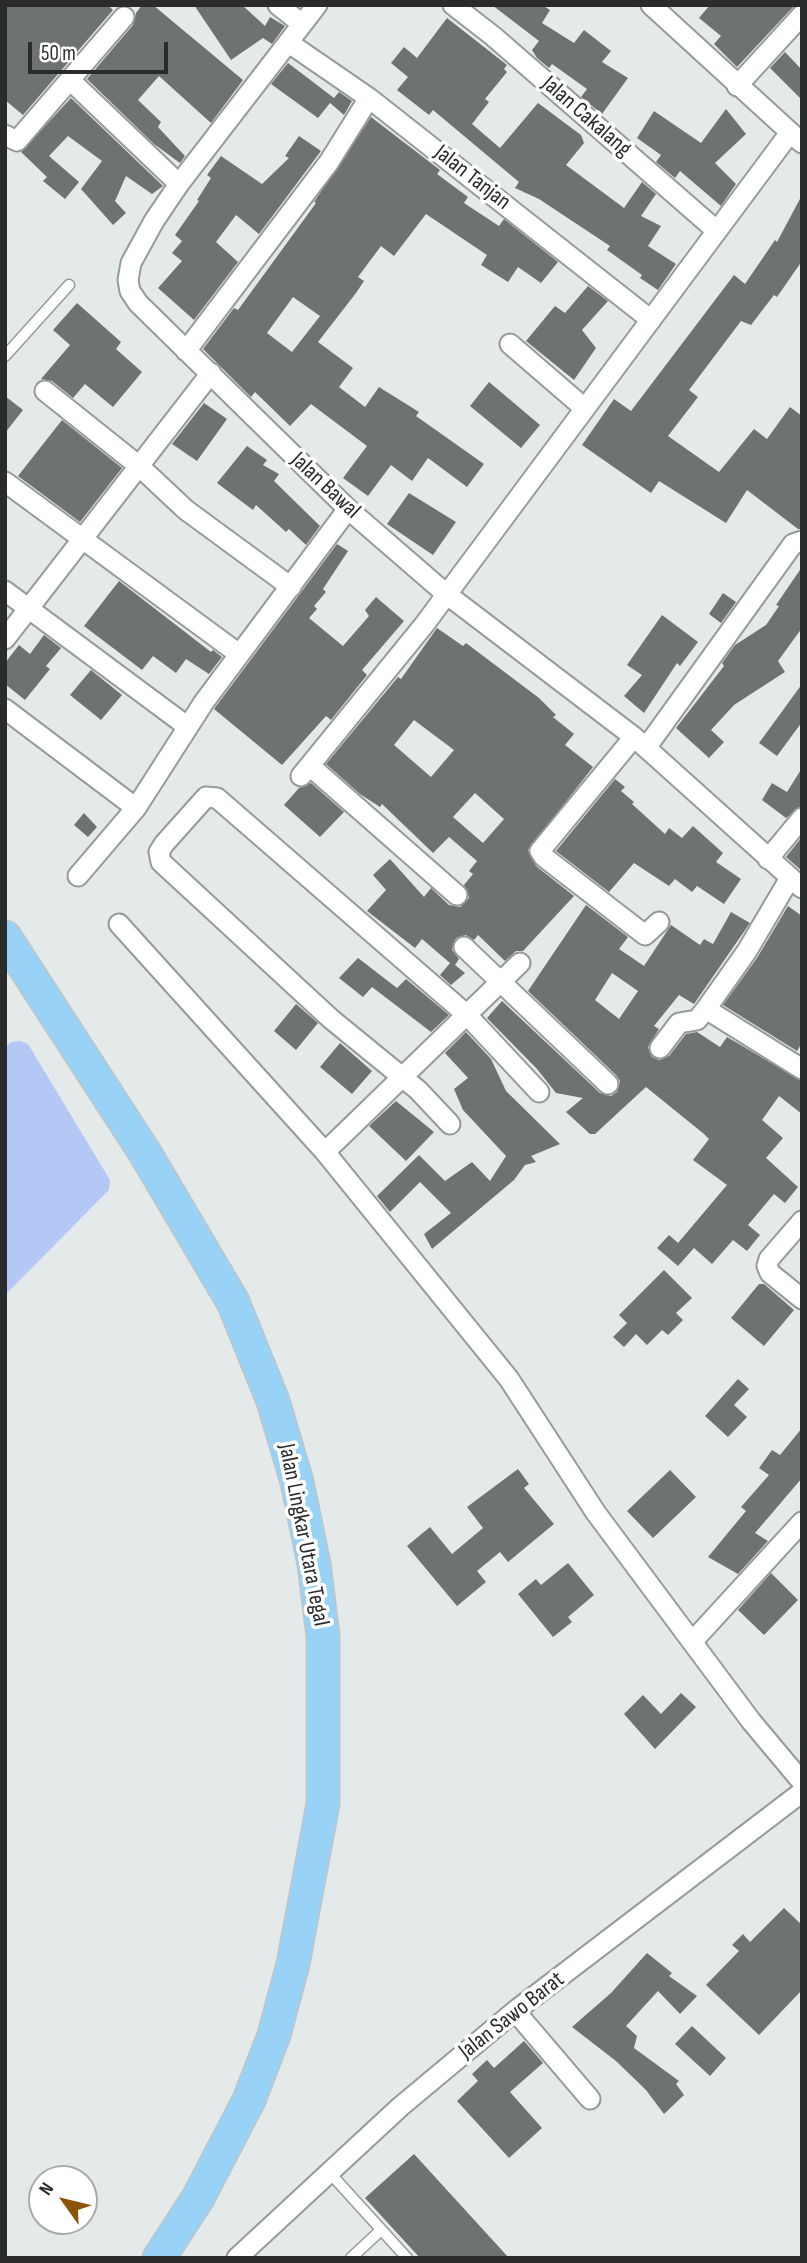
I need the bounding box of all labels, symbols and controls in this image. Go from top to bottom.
scale bar [32,28,172,72]
text: 50 m [41,41,76,66]
street label: Jalan Cakalang [536,71,636,163]
street label: Jalan Tanjan [428,140,516,216]
street label: Jalan Bawal [285,447,365,525]
street label: Jalan Lingkar Utara Tegal [272,1442,334,1628]
street label: Jalan Sawo Barat [454,1966,570,2066]
north arrow [28,2165,98,2235]
text: N [34,2178,59,2200]

